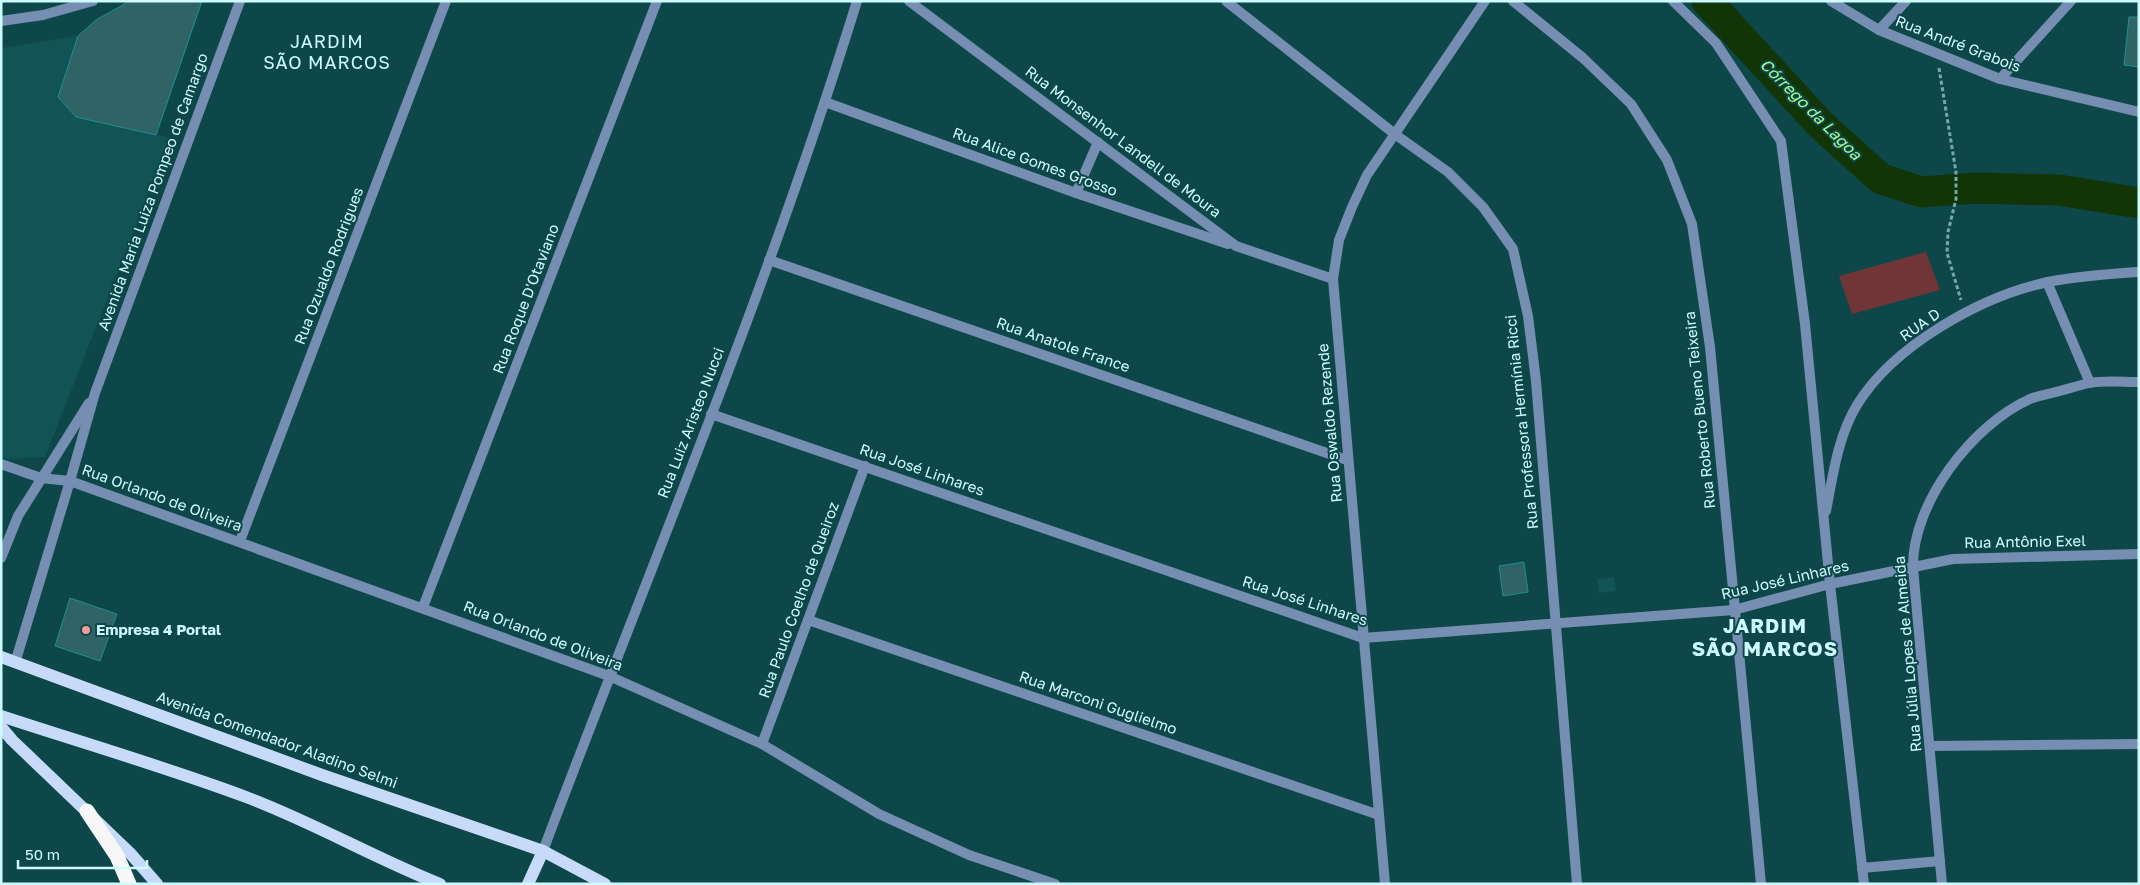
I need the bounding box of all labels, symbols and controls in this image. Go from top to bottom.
street label: Rua André Grabois [1893,11,2024,75]
district label: JARDIM SÃO MARCOS [263,30,391,73]
street label: Avenida Maria Luiza Pompeo de Camargo [93,50,211,333]
water label: Córrego da Lagoa [1756,54,1867,165]
street label: Rua Monsenhor Landell de Moura [1022,62,1225,221]
street label: Rua Alice Gomes Grosso [951,123,1120,199]
street label: Rua Ozualdo Rodrigues [290,184,366,347]
street label: Rua Roque D'Otaviano [488,221,562,376]
street label: RUA D [1896,304,1943,344]
street label: Rua Roberto Bueno Teixeira [1680,311,1718,510]
street label: Rua Anatole France [994,313,1133,375]
street label: Rua Professora Hermínia Ricci [1501,314,1541,530]
street label: Rua Oswaldo Rezende [1313,343,1345,503]
street label: Rua Luiz Aristeo Nucci [653,345,727,501]
street label: Rua José Linhares [858,439,987,499]
street label: Rua Orlando de Oliveira [80,460,245,534]
street label: Rua Paulo Coelho de Queiroz [754,499,842,700]
street label: Rua Antônio Exel [1964,531,2086,551]
street label: Rua Júlia Lopes de Almeida [1889,555,1925,753]
street label: Rua José Linhares [1719,556,1851,603]
street label: Rua José Linhares [1240,571,1370,629]
street label: Rua Orlando de Oliveira [461,596,626,674]
district label: JARDIM SÃO MARCOS [1692,613,1838,660]
place label: Empresa 4 Portal [96,620,221,638]
marker: Empresa 4 Portal [80,624,92,636]
street label: Rua Marconi Guglielmo [1017,667,1180,738]
street label: Avenida Comendador Aladino Selmi [154,687,400,791]
scale bar [18,838,146,870]
text: 50 m [25,845,60,863]

